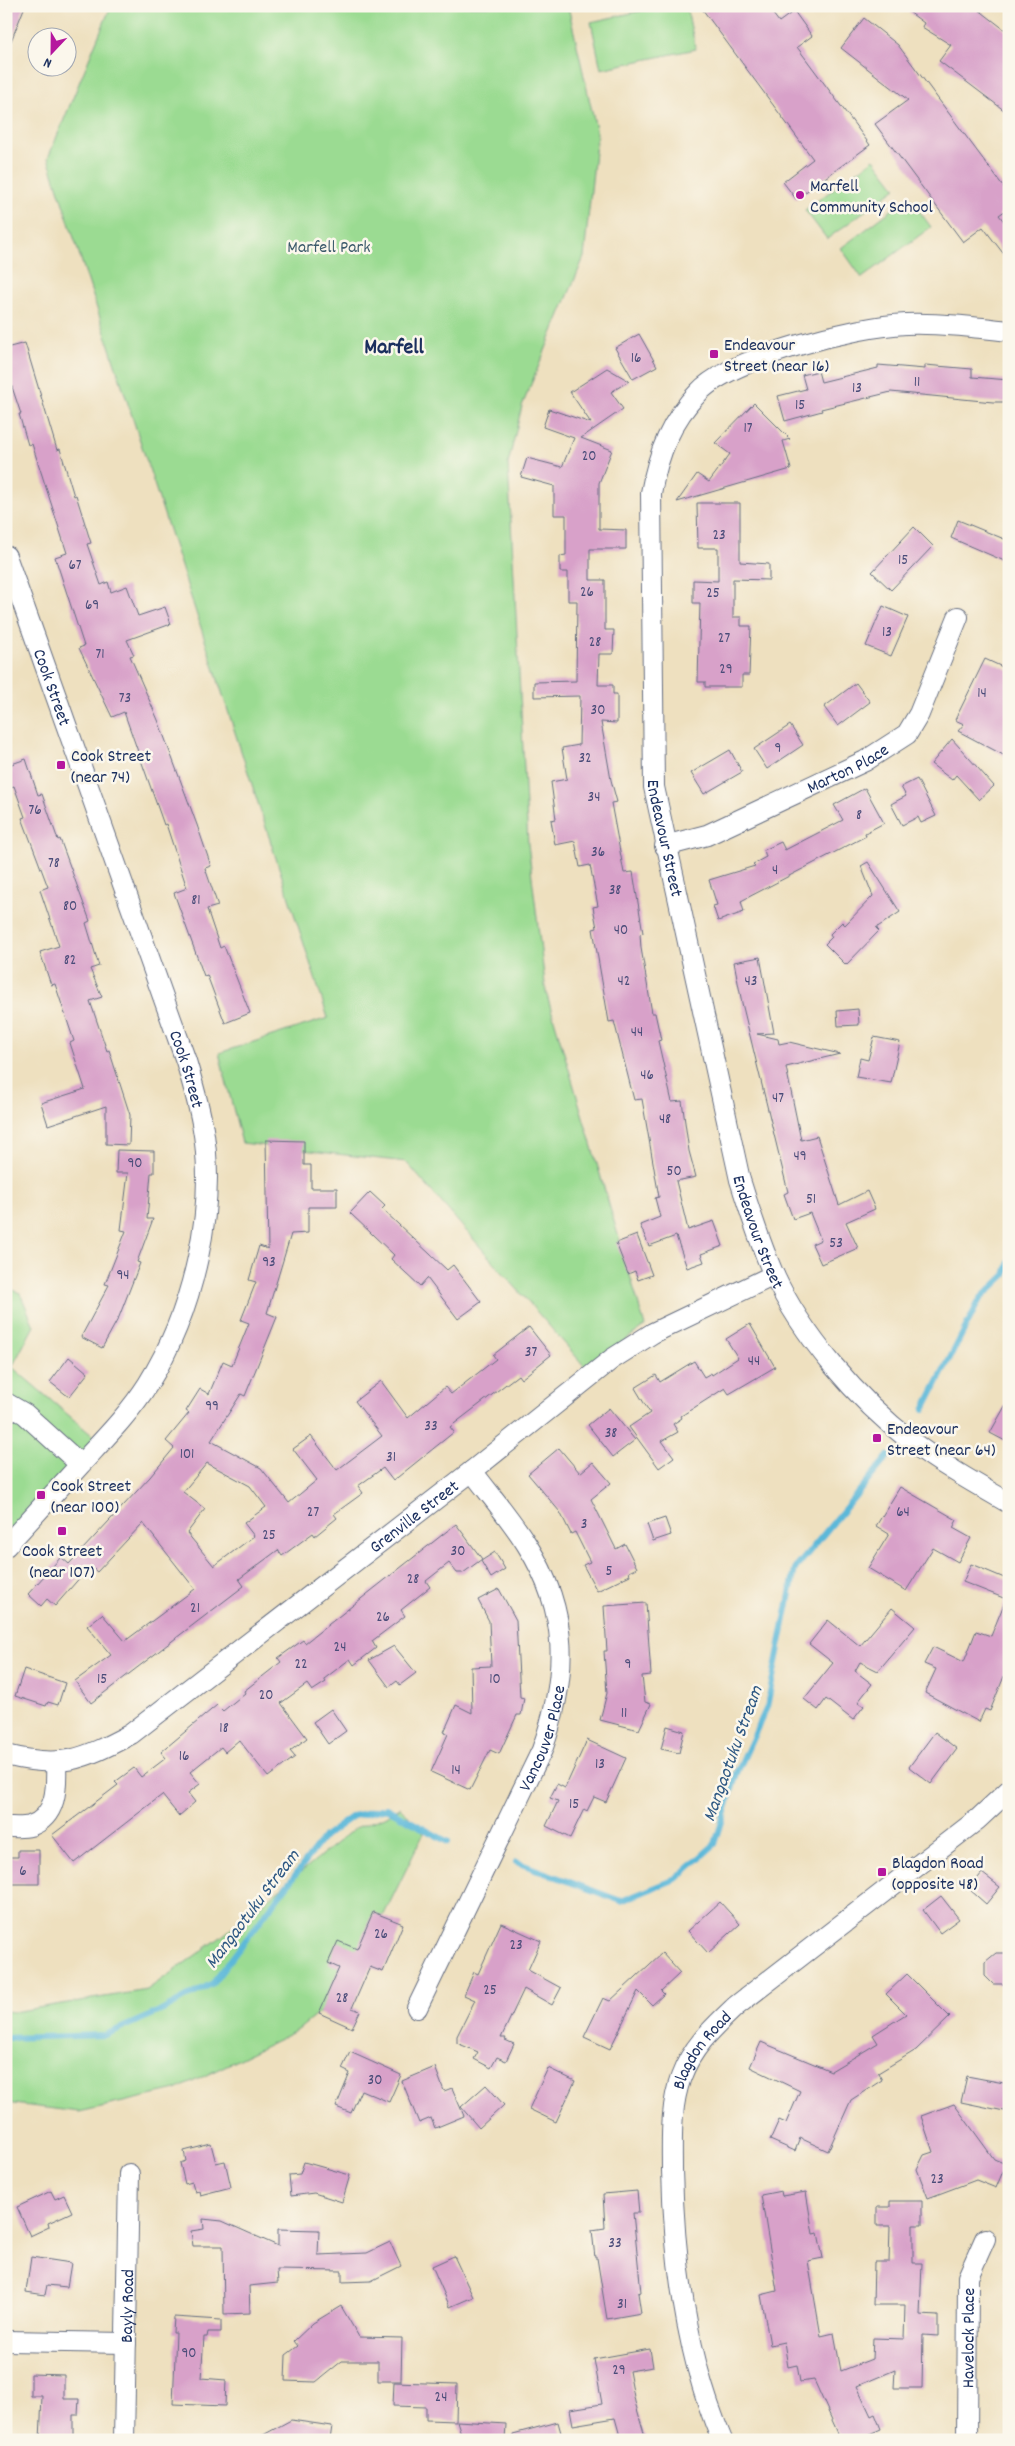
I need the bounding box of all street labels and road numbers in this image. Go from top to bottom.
street label: Cook Street [25,646,76,730]
street label: Marton Place [803,739,895,801]
street label: Endeavour Street [639,780,688,900]
street label: Cook Street [161,1027,208,1111]
street label: Endeavour Street [724,1173,789,1294]
street label: Grenville Street [365,1475,466,1561]
street label: Vancouver Place [514,1684,573,1796]
street label: Blagdon Road [668,2006,738,2093]
street label: Bayly Road [116,2269,142,2343]
street label: Havelock Place [957,2288,983,2388]

